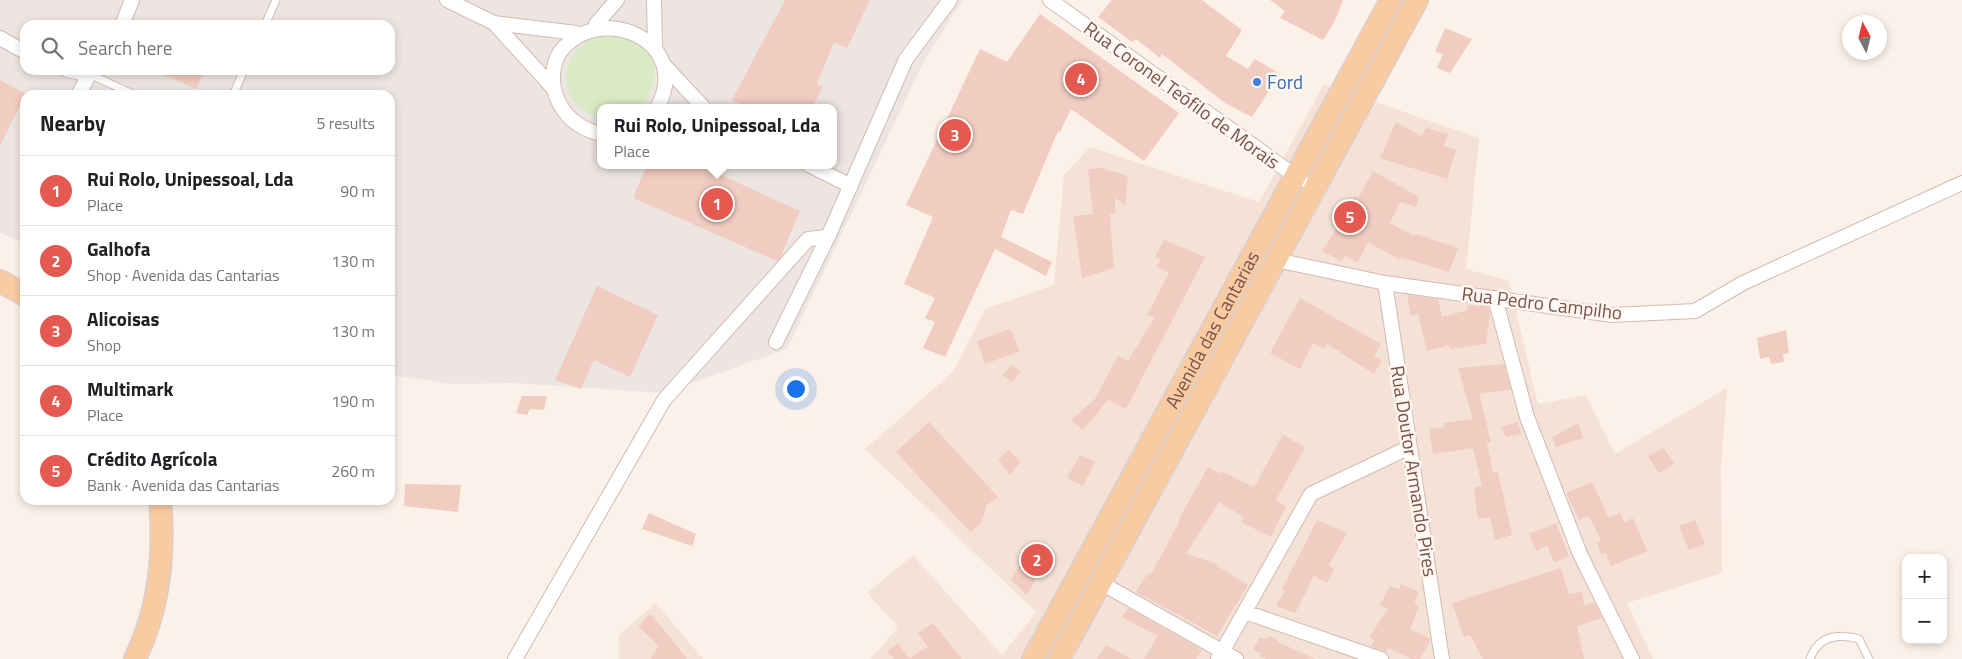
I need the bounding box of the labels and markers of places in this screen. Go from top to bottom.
pin: 4 [1065,60,1097,98]
place label: Ford [1267,67,1303,96]
marker: Ford [1251,76,1263,88]
pin: 3 [939,116,971,154]
pin: 1 [701,185,733,223]
pin: 5 [1334,198,1366,236]
pin: 2 [1021,541,1053,579]

